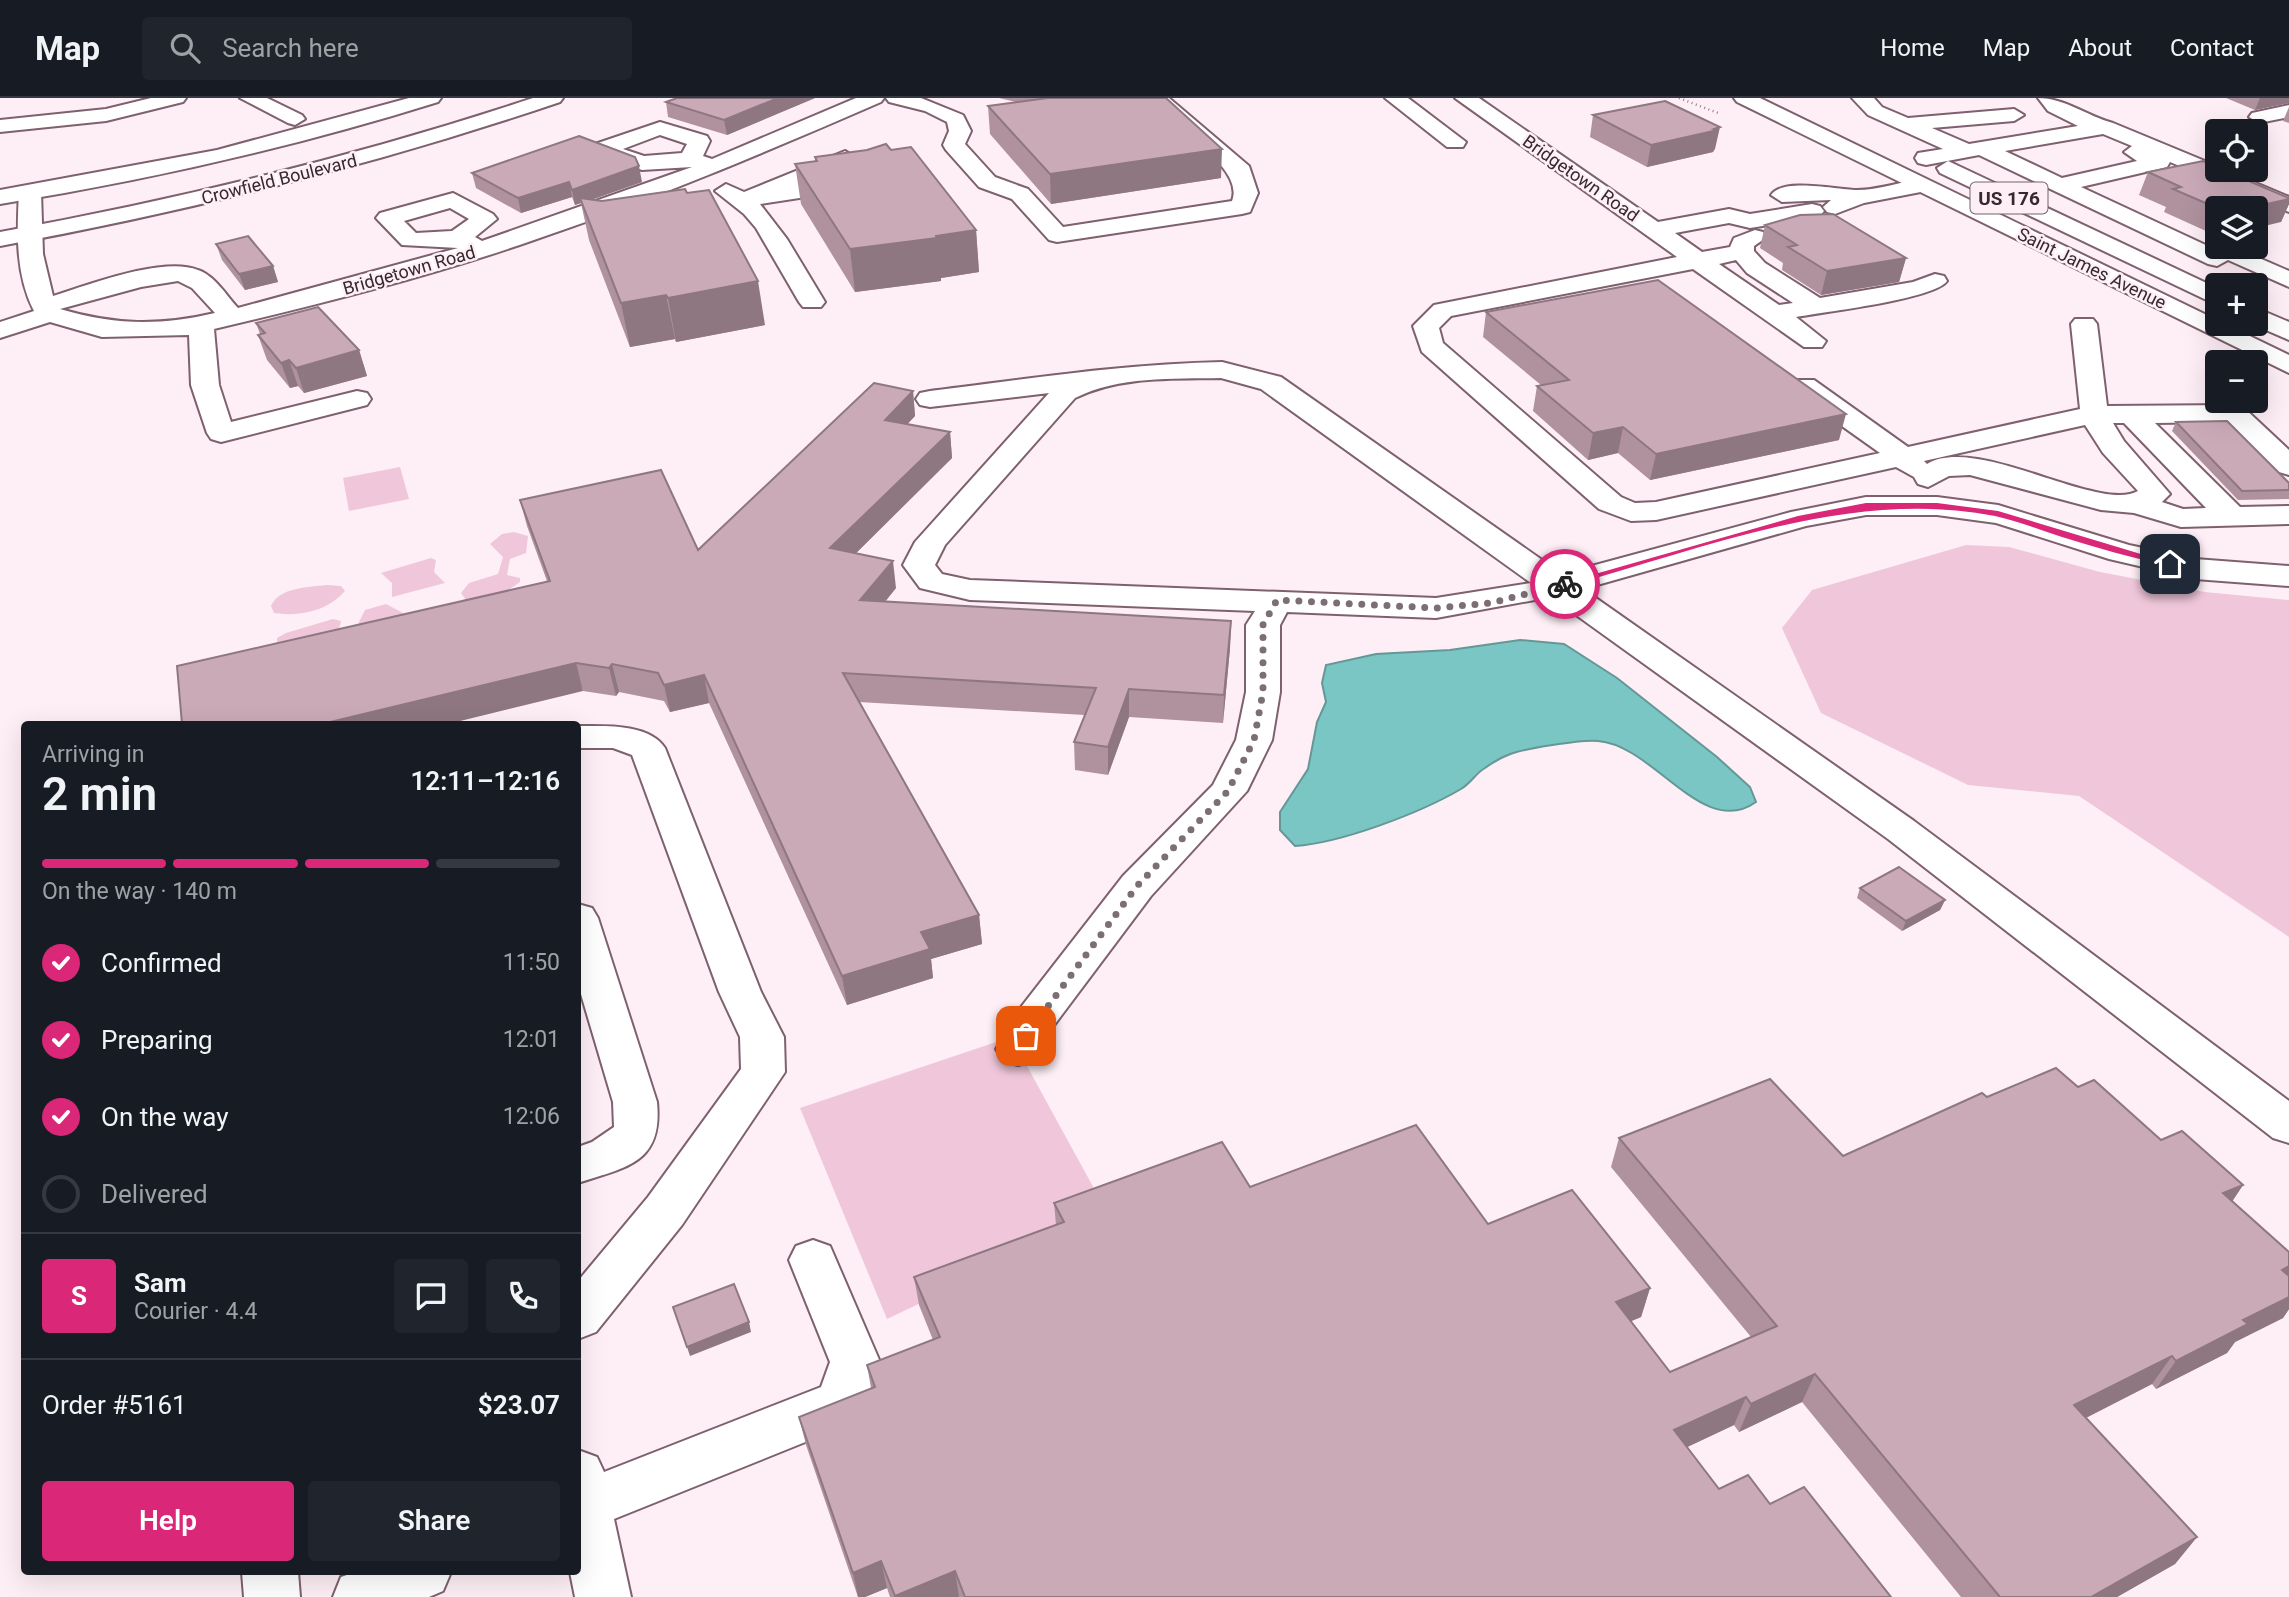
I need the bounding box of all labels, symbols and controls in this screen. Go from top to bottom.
search box [142,17,632,80]
text: Map [35,29,100,68]
icon: search [166,29,204,67]
text: Search here [222,33,359,63]
text: Home [1880,34,1945,62]
text: Map [1983,34,2030,62]
text: About [2068,34,2132,62]
text: Contact [2170,34,2254,62]
map controls [2205,119,2268,413]
button: locate [2205,119,2268,182]
street label: Bridgetown Road [1519,130,1643,226]
street label: Crowfield Boulevard [199,150,359,208]
road number: US 176 [1970,183,2048,214]
button: layers [2205,196,2268,259]
street label: Saint James Avenue [2014,223,2170,313]
street label: Bridgetown Road [340,241,478,299]
button: + [2205,273,2268,336]
button: − [2205,350,2268,413]
pin [2140,534,2200,594]
icon: home [2151,545,2189,583]
courier [1530,549,1600,619]
icon: bike [1546,565,1584,603]
text: Arriving in [42,741,145,768]
text: 12:11–12:16 [410,766,560,796]
text: 2 min [42,767,157,821]
text: On the way · 140 m [42,878,237,905]
icon: check [42,944,80,982]
text: Confirmed [101,948,222,978]
text: 11:50 [503,949,560,976]
pin [996,1006,1056,1066]
icon: bag [1007,1017,1045,1055]
icon: check [42,1021,80,1059]
text: Preparing [101,1025,213,1055]
text: 12:01 [503,1026,560,1053]
icon: check [42,1098,80,1136]
text: On the way [101,1102,229,1132]
text: 12:06 [503,1103,560,1130]
text: Delivered [101,1179,208,1209]
button: chat [394,1259,468,1333]
button: phone [486,1259,560,1333]
text: Sam [134,1268,186,1298]
text: S [71,1281,87,1311]
text: Courier · 4.4 [134,1298,257,1325]
text: Order #5161 [42,1390,187,1420]
text: $23.07 [478,1390,560,1420]
button: Help [42,1481,294,1561]
button: Share [308,1481,560,1561]

